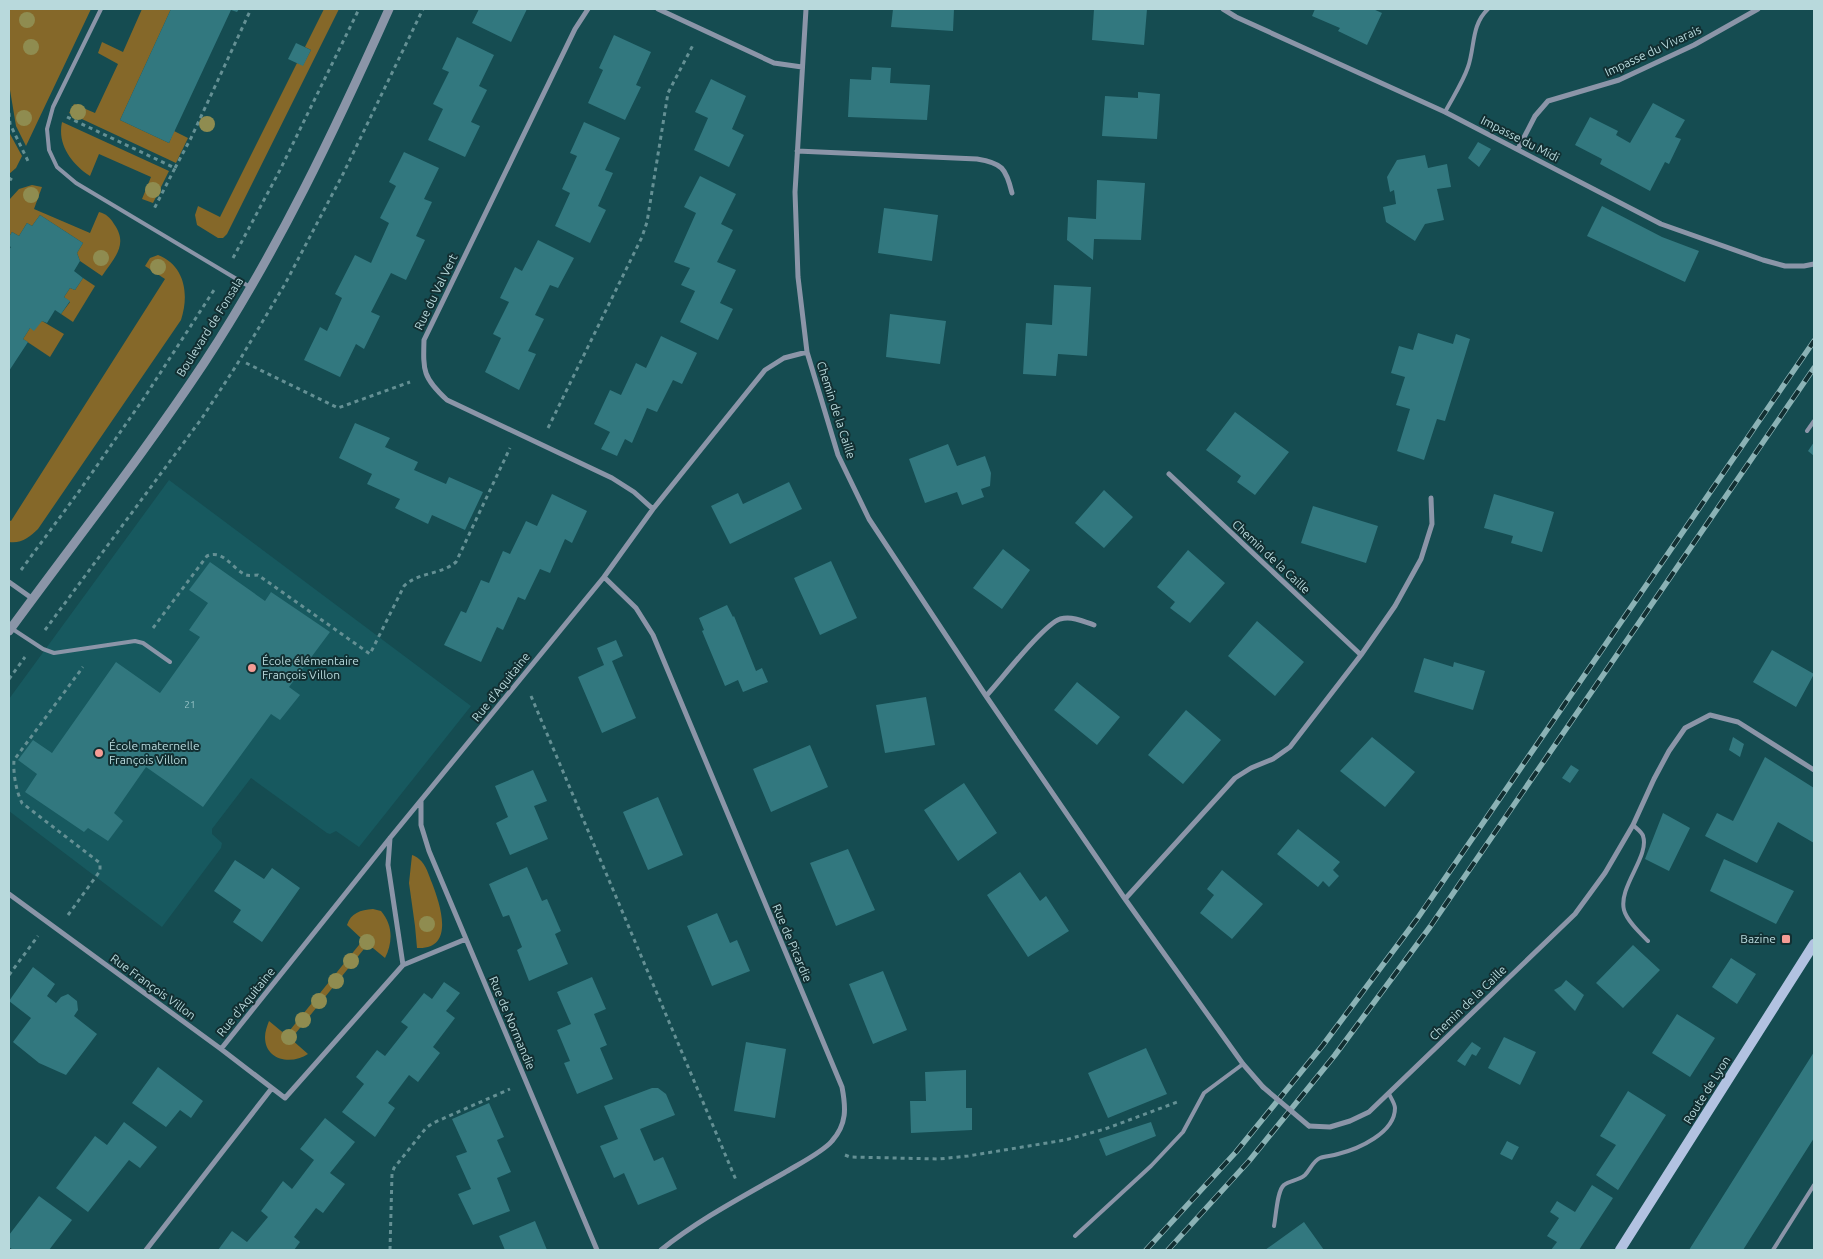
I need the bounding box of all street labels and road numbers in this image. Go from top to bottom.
street label: Impasse du Vivarais [1603,23,1703,79]
street label: Impasse du Midi [1479,113,1562,164]
street label: Rue du Val Vert [412,251,460,332]
street label: Boulevard de Fonsala [174,275,246,379]
street label: Chemin de la Caille [815,360,858,460]
street label: Chemin de la Caille [1230,517,1313,596]
street label: Rue d'Aquitaine [469,650,532,724]
street label: Rue de Picardie [770,902,815,984]
street label: Rue François Villon [108,951,198,1022]
street label: Chemin de la Caille [1427,963,1509,1043]
street label: Rue d'Aquitaine [214,965,277,1039]
street label: Rue de Normandie [487,974,538,1071]
street label: Route de Lyon [1681,1053,1733,1126]

